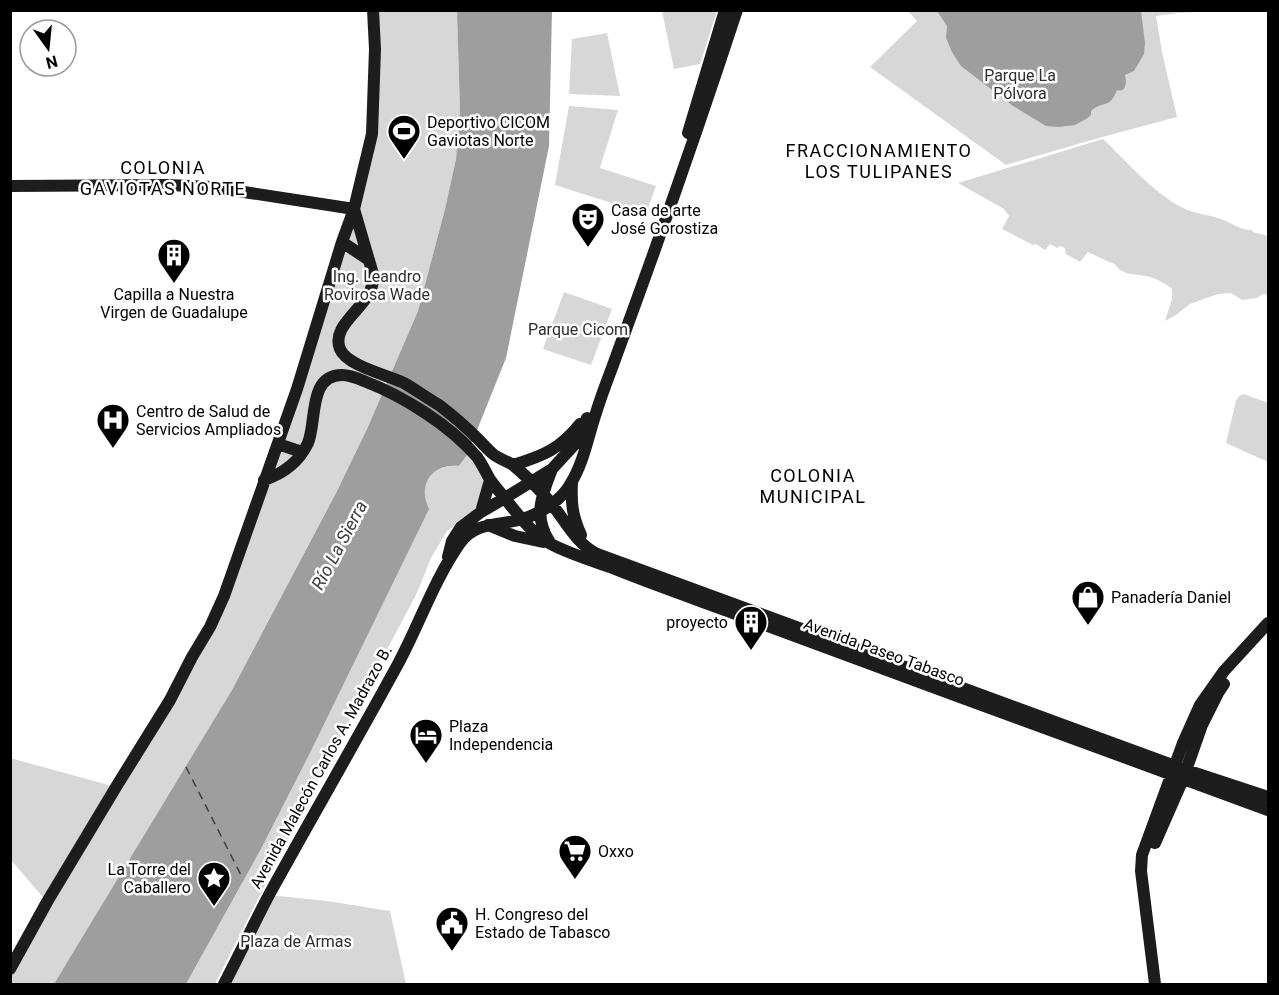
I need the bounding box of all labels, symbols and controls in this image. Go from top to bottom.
north arrow [18,18,78,78]
text: N [44,51,60,73]
park label: Parque La Pólvora [984,66,1056,103]
sports icon: Deportivo CICOM Gaviotas Norte [386,113,422,160]
place label: Deportivo CICOM Gaviotas Norte [427,113,550,150]
district label: FRACCIONAMIENTO LOS TULIPANES [786,140,972,182]
district label: COLONIA GAVIOTAS NORTE [80,157,246,199]
theatre icon: Casa de arte José Gorostiza [570,201,606,248]
place label: Casa de arte José Gorostiza [611,201,718,238]
building icon: Capilla a Nuestra Virgen de Guadalupe [156,237,192,284]
park label: Ing. Leandro Rovirosa Wade [324,267,430,304]
place label: Capilla a Nuestra Virgen de Guadalupe [100,285,248,322]
park label: Parque Cicom [528,320,628,339]
hospital icon: Centro de Salud de Servicios Ampliados [95,402,131,449]
place label: Centro de Salud de Servicios Ampliados [136,402,281,439]
district label: COLONIA MUNICIPAL [760,465,866,507]
water label: Río La Sierra [307,497,371,593]
shop icon: Panadería Daniel [1070,579,1106,626]
place label: Panadería Daniel [1111,588,1231,607]
building icon: proyecto [733,604,769,651]
place label: proyecto [666,613,728,632]
street label: Avenida Paseo Tabasco [801,614,967,690]
street label: Avenida Malecón Carlos A. Madrazo B. [246,642,396,892]
hotel icon: Plaza Independencia [408,717,444,764]
place label: Plaza Independencia [449,717,553,754]
supermarket icon: Oxxo [557,833,593,880]
place label: Oxxo [598,842,634,861]
place label: La Torre del Caballero [108,860,191,897]
place icon: La Torre del Caballero [196,860,232,907]
public building icon: H. Congreso del Estado de Tabasco [434,905,470,952]
place label: H. Congreso del Estado de Tabasco [475,905,610,942]
park label: Plaza de Armas [240,932,352,951]

